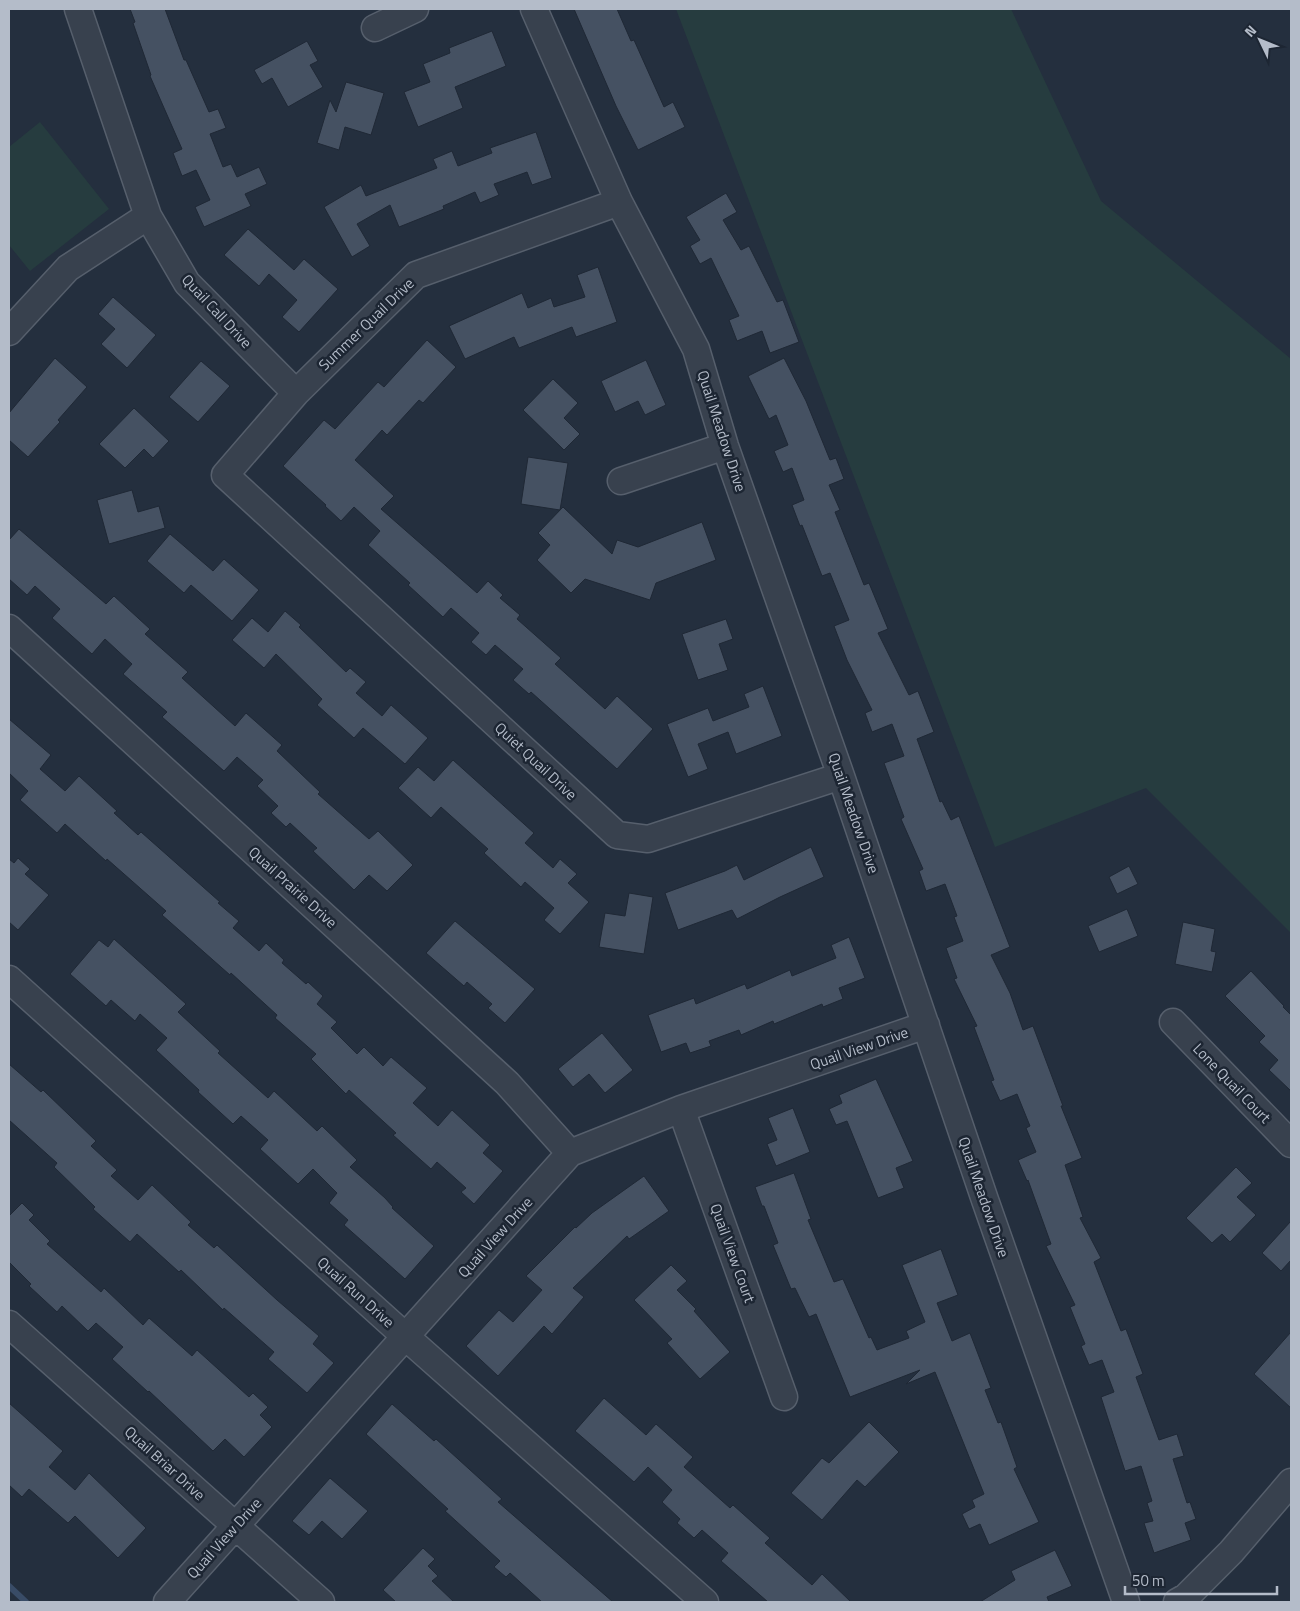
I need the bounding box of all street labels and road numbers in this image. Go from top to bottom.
street label: Quail Call Drive [176,269,258,353]
street label: Summer Quail Drive [313,272,419,376]
street label: Quail Meadow Drive [692,367,752,495]
street label: Quiet Quail Drive [490,717,582,805]
street label: Quail Meadow Drive [823,750,885,876]
street label: Quail Prairie Drive [244,841,342,933]
street label: Quail View Drive [807,1020,911,1076]
street label: Lone Quail Court [1188,1038,1277,1129]
street label: Quail Meadow Drive [953,1134,1015,1260]
street label: Quail View Drive [452,1191,538,1283]
street label: Quail View Court [704,1200,762,1306]
street label: Quail Run Drive [312,1251,400,1333]
street label: Quail Briar Drive [119,1420,211,1506]
street label: Quail View Drive [181,1492,267,1584]

